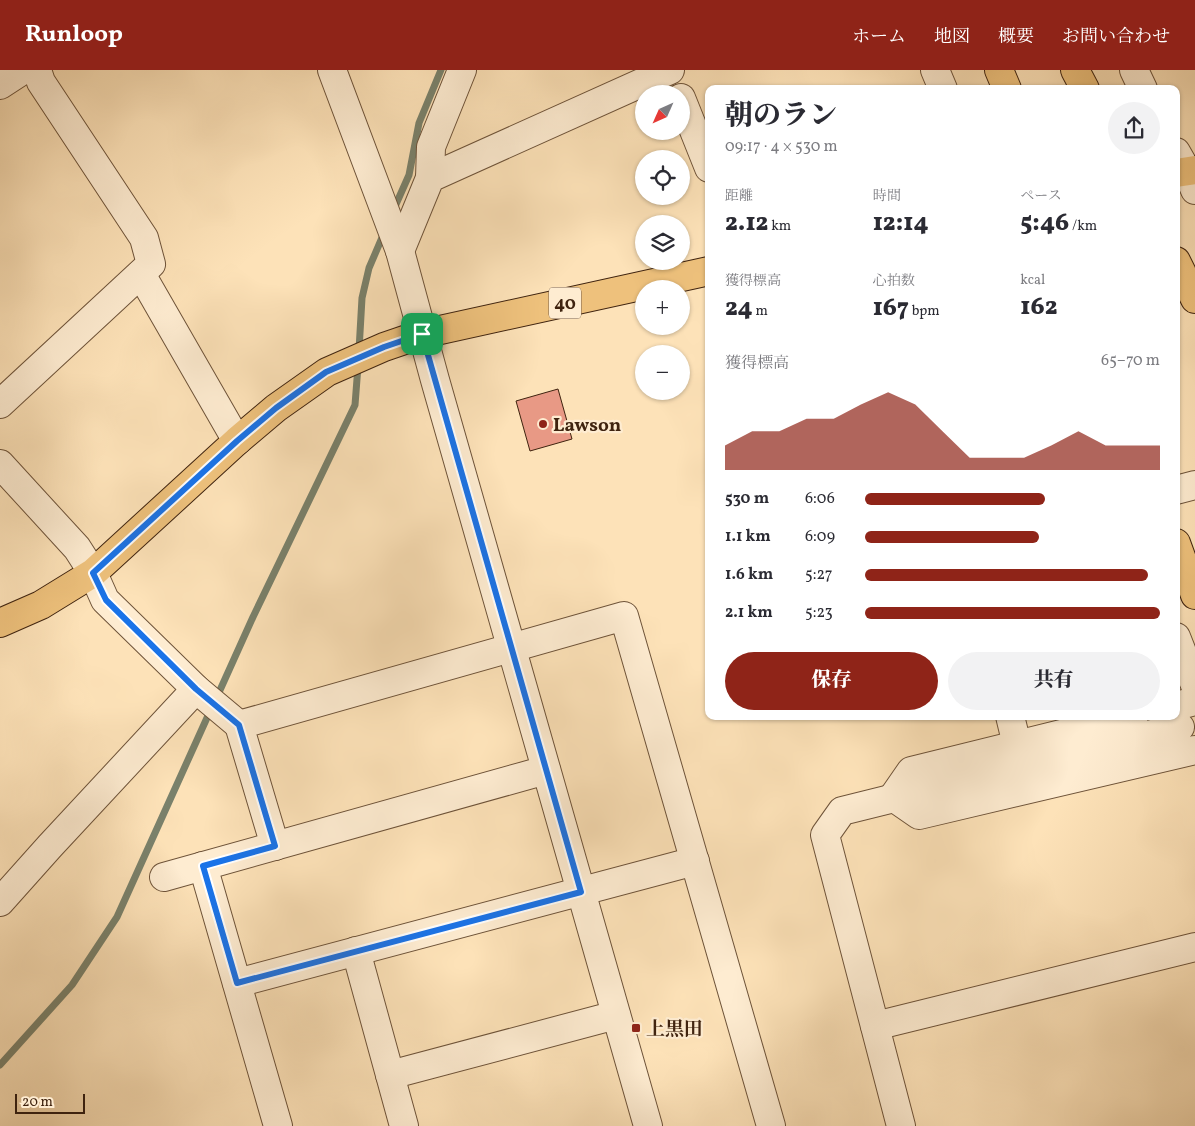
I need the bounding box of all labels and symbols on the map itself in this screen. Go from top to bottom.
north arrow [635,85,690,140]
road number: 40 [549,288,581,318]
pin [401,313,443,355]
place label: Lawson [553,413,621,439]
marker: Lawson [537,418,549,430]
place label: 上黒田 [646,1017,703,1043]
marker: 上黒田 [630,1022,642,1034]
scale bar [15,1091,85,1114]

